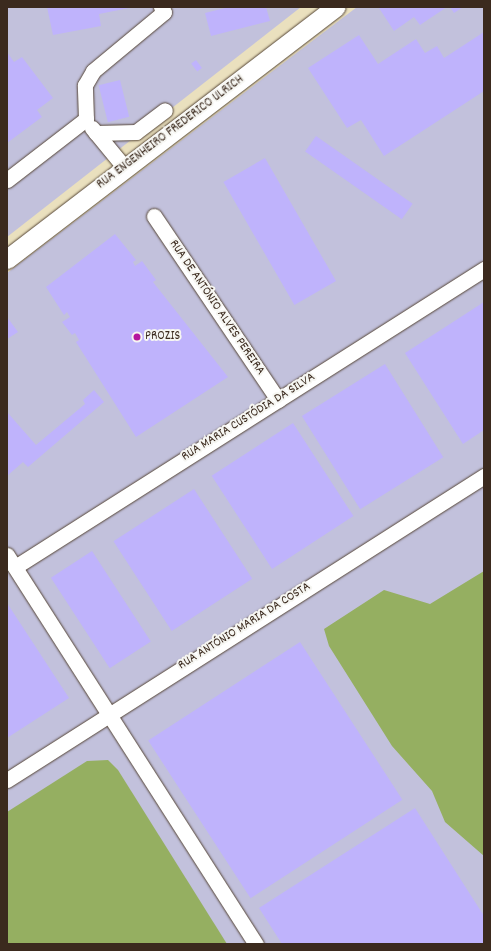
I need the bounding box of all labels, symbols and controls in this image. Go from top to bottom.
street label: RUA ENGENHEIRO FREDERICO ULRICH [94,73,248,193]
street label: RUA DE ANTÓNIO ALVES PEREIRA [165,237,267,379]
place label: PROZIS [145,329,180,345]
marker: PROZIS [132,332,142,342]
street label: RUA MARIA CUSTÓDIA DA SILVA [179,370,319,466]
street label: RUA ANTÓNIO MARIA DA COSTA [176,580,314,674]

